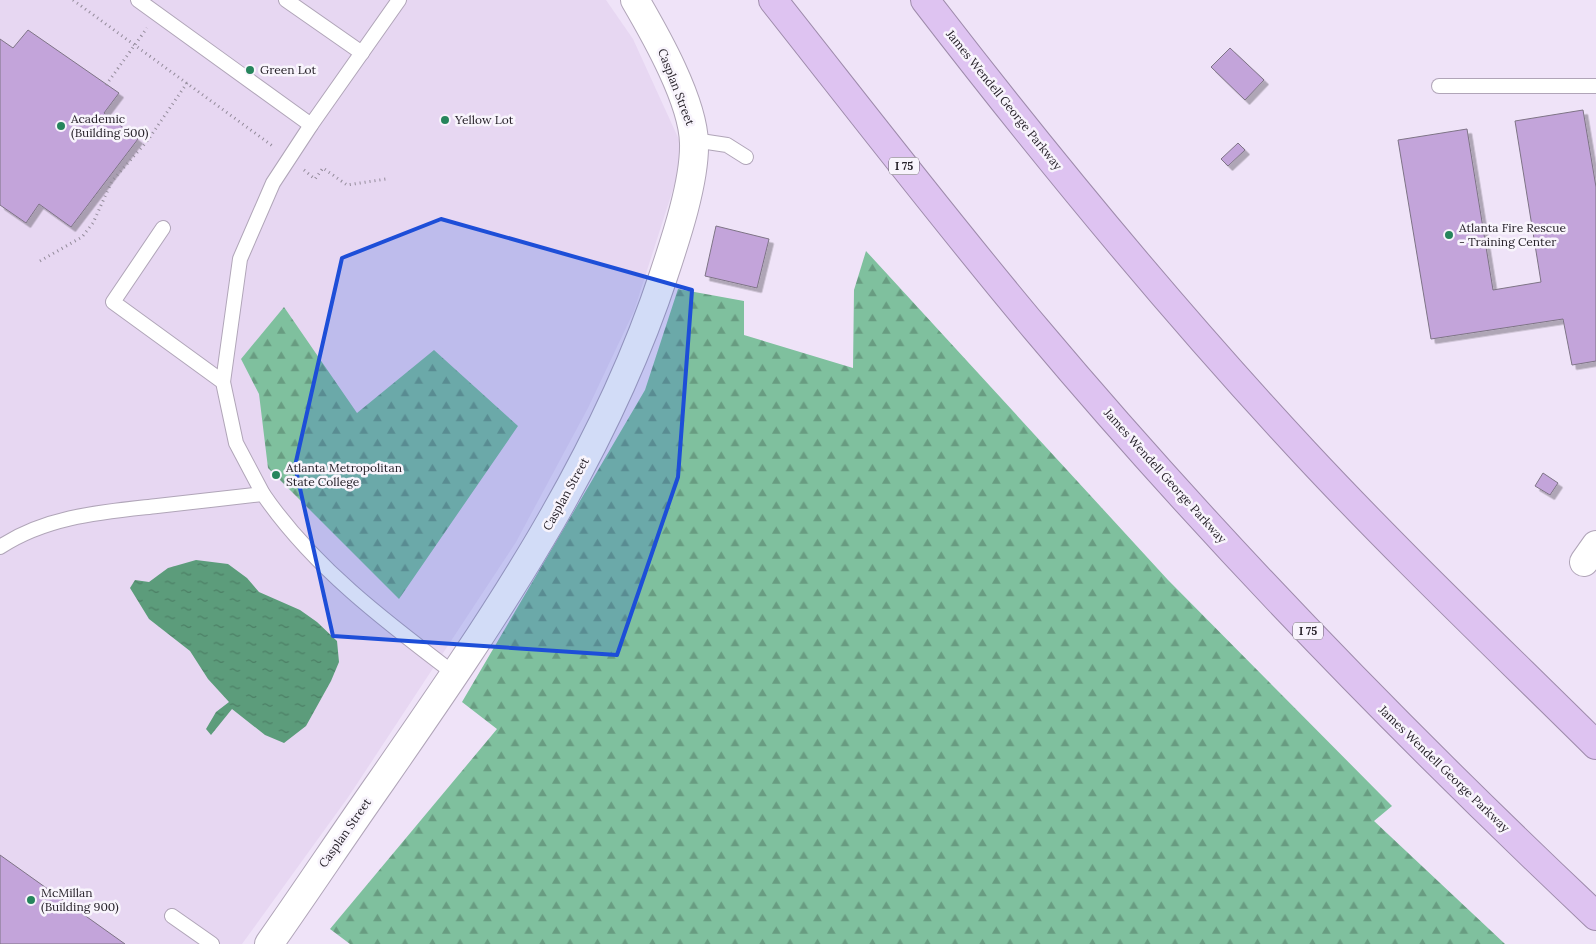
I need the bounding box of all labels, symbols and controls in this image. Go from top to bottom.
street label: James Wendell George Parkway [943,26,1066,173]
street label: Casplan Street [655,46,698,128]
place label: Green Lot [260,62,317,77]
marker: Green Lot [244,64,256,76]
place label: Academic (Building 500) [70,111,149,141]
place label: Yellow Lot [454,112,514,127]
marker: Yellow Lot [439,114,451,126]
marker: Academic (Building 500) [55,120,67,132]
road number: I 75 [889,158,919,175]
place label: Atlanta Fire Rescue - Training Center [1458,220,1566,249]
marker: Atlanta Fire Rescue - Training Center [1443,229,1455,241]
street label: James Wendell George Parkway [1100,405,1230,547]
street label: Casplan Street [539,454,592,533]
place label: Atlanta Metropolitan State College [285,460,402,489]
marker: Atlanta Metropolitan State College [270,469,282,481]
road number: I 75 [1293,622,1323,640]
street label: James Wendell George Parkway [1375,701,1513,836]
street label: Casplan Street [315,795,374,870]
place label: McMillan (Building 900) [41,885,119,915]
marker: McMillan (Building 900) [25,894,37,906]

